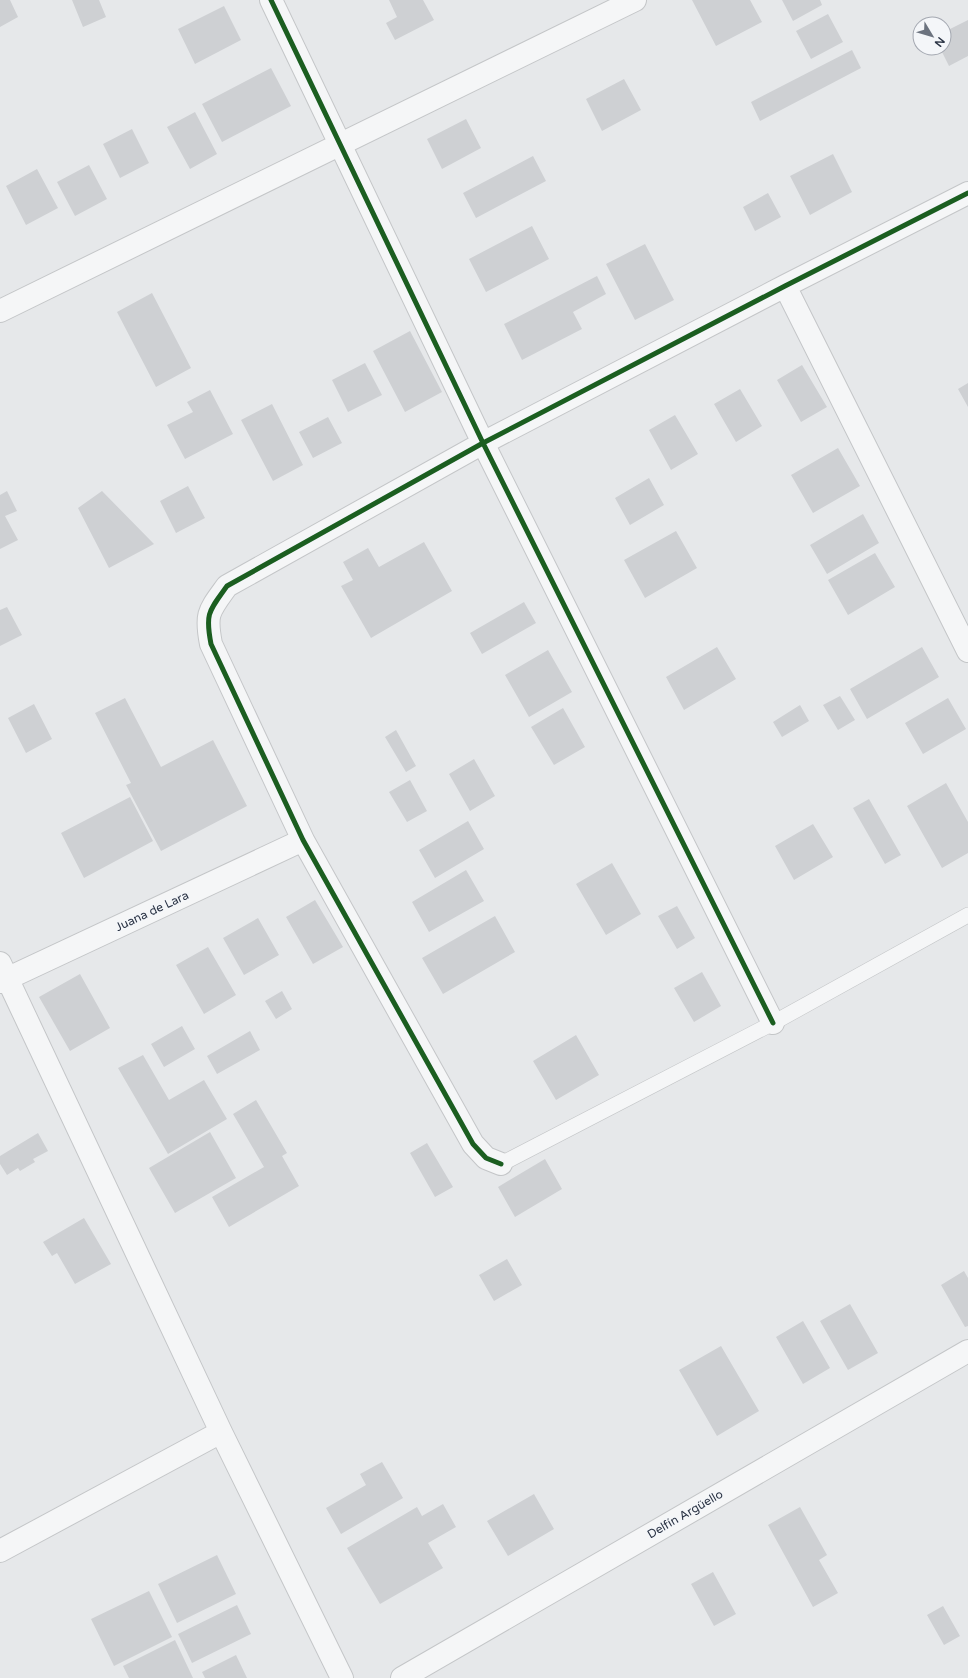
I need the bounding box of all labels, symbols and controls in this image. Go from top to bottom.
north arrow [912,16,952,56]
text: N [932,34,947,49]
street label: Juana de Lara [113,888,191,934]
street label: Delfín Argüello [645,1487,725,1541]

